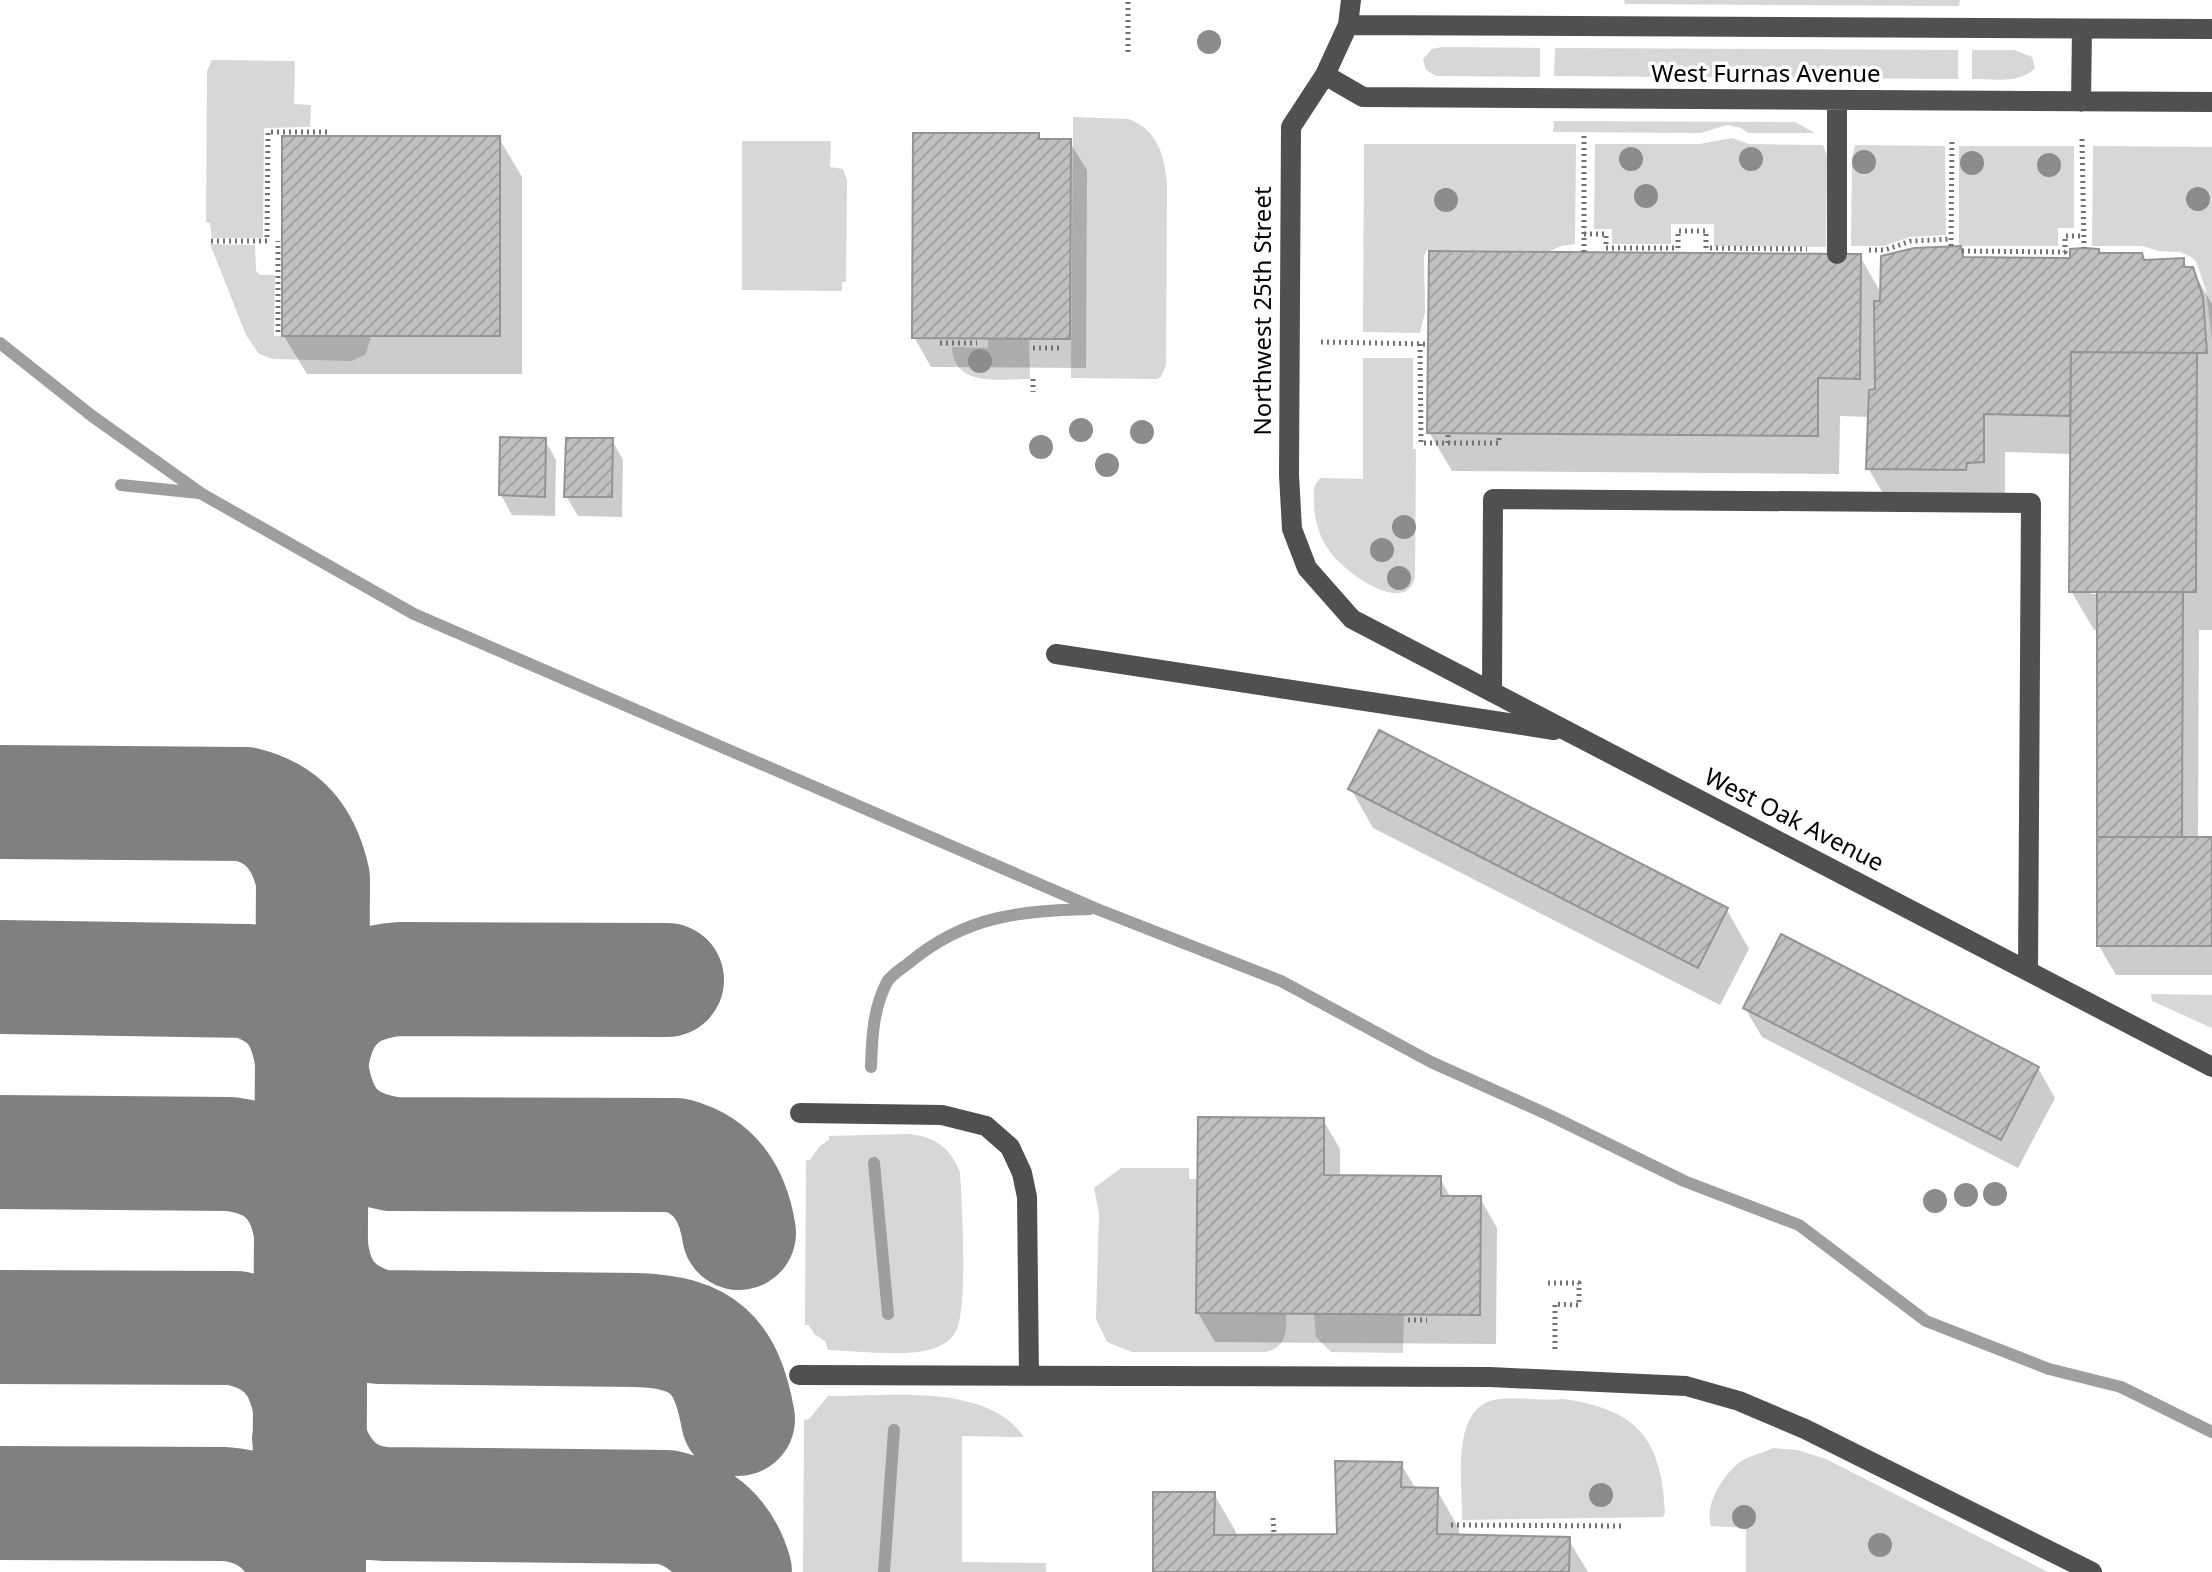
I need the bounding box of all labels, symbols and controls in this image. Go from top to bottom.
street label: West Furnas Avenue [1651,56,1881,89]
street label: Northwest 25th Street [1245,186,1278,436]
street label: West Oak Avenue [1699,759,1890,878]

